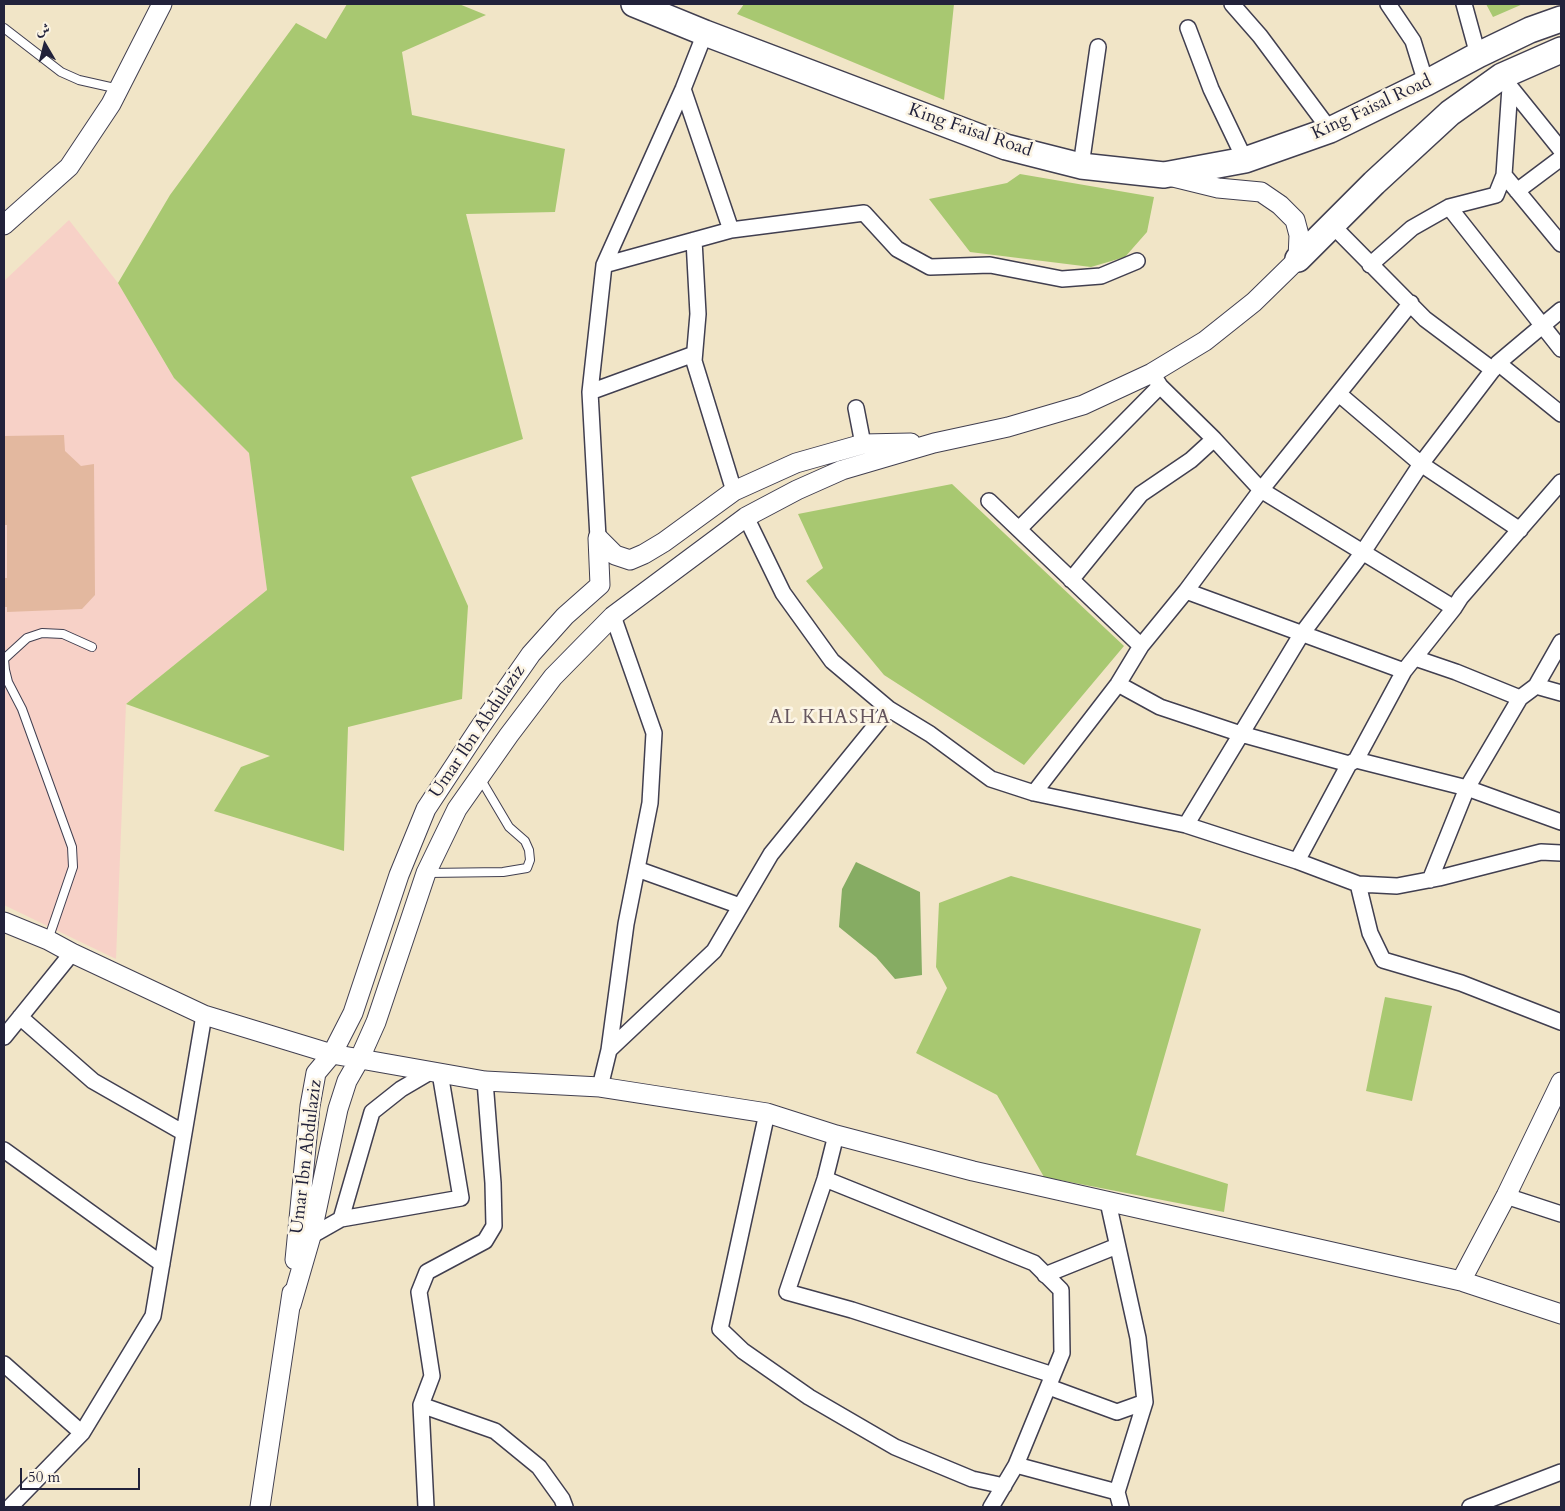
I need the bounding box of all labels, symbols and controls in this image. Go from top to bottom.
text: ش [35,19,51,40]
north arrow [20,20,70,70]
street label: King Faisal Road [1309,71,1435,145]
street label: King Faisal Road [905,100,1035,162]
street label: Umar Ibn Abdulaziz [426,662,530,802]
district label: AL KHASHA [768,708,892,730]
street label: Umar Ibn Abdulaziz [287,1079,327,1235]
scale bar [22,1458,142,1490]
text: 50 m [28,1467,60,1487]

